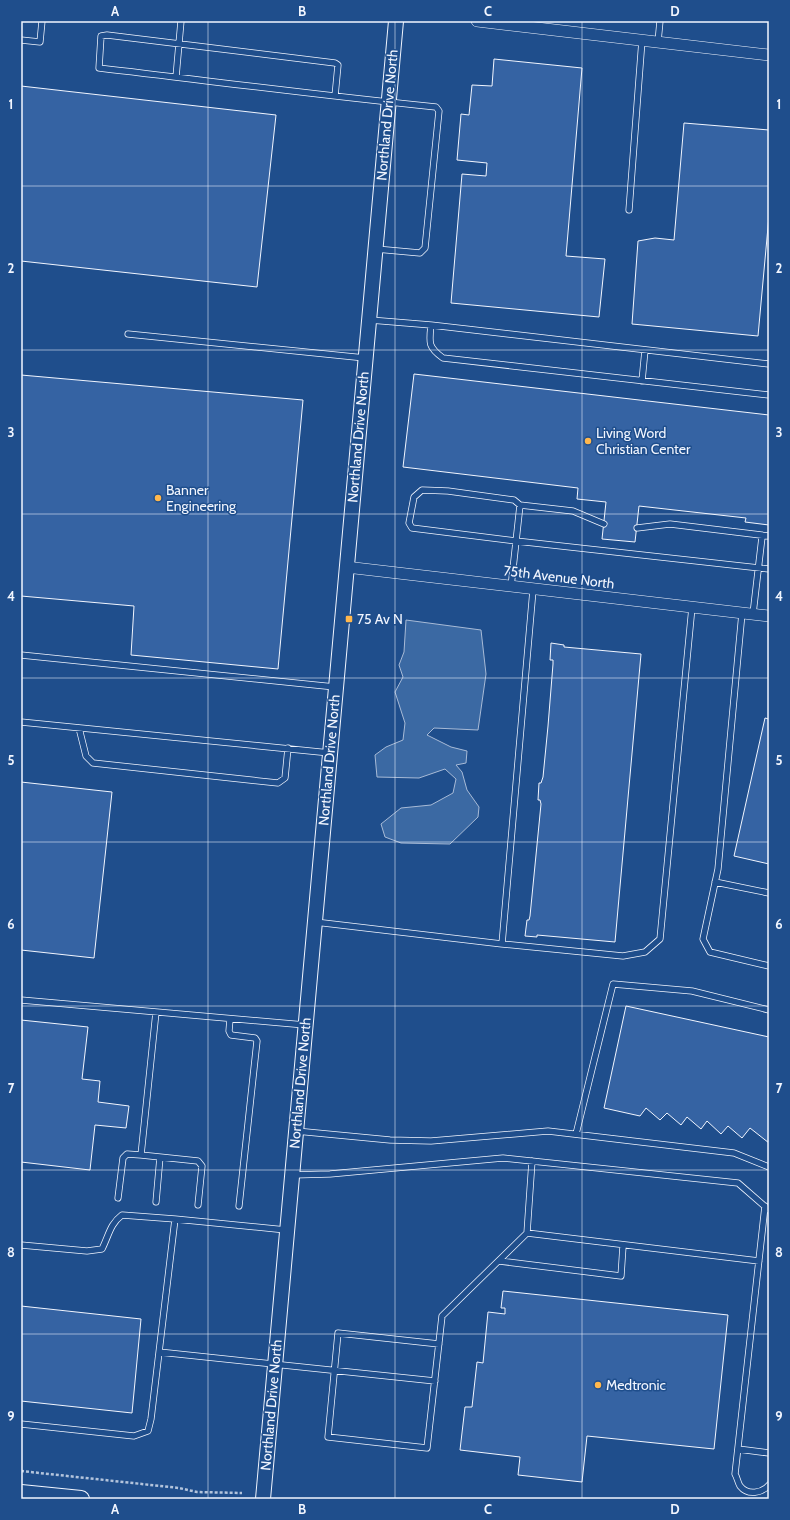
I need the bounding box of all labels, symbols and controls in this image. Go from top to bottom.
text: A [111,3,120,19]
text: B [298,3,306,19]
text: C [484,3,492,19]
text: D [670,3,680,19]
street label: Northland Drive North [372,49,402,181]
text: 1 [9,96,13,112]
text: 1 [777,96,781,112]
text: 2 [8,260,15,276]
text: 2 [776,260,783,276]
street label: Northland Drive North [343,371,373,503]
text: 3 [7,424,15,440]
place label: Living Word Christian Center [596,424,691,458]
text: 3 [775,424,783,440]
marker: Living Word Christian Center [583,436,593,446]
place label: Banner Engineering [166,481,237,515]
marker: Banner Engineering [153,493,163,503]
street label: 75th Avenue North [502,561,616,593]
text: 4 [7,588,15,604]
text: 4 [775,588,783,604]
place label: 75 Av N [357,610,403,628]
marker: 75 Av N [344,614,354,624]
street label: Northland Drive North [314,694,344,826]
text: 5 [8,752,15,768]
text: 5 [776,752,783,768]
text: 6 [7,916,15,932]
text: 6 [775,916,783,932]
street label: Northland Drive North [285,1017,315,1149]
text: 7 [8,1080,15,1096]
text: 7 [776,1080,783,1096]
text: 8 [7,1244,15,1260]
text: 8 [775,1244,783,1260]
street label: Northland Drive North [256,1339,286,1471]
place label: Medtronic [606,1376,666,1394]
marker: Medtronic [593,1380,603,1390]
text: 9 [7,1408,15,1424]
text: 9 [775,1408,783,1424]
text: A [111,1501,120,1517]
text: B [298,1501,306,1517]
text: C [484,1501,492,1517]
text: D [670,1501,680,1517]

